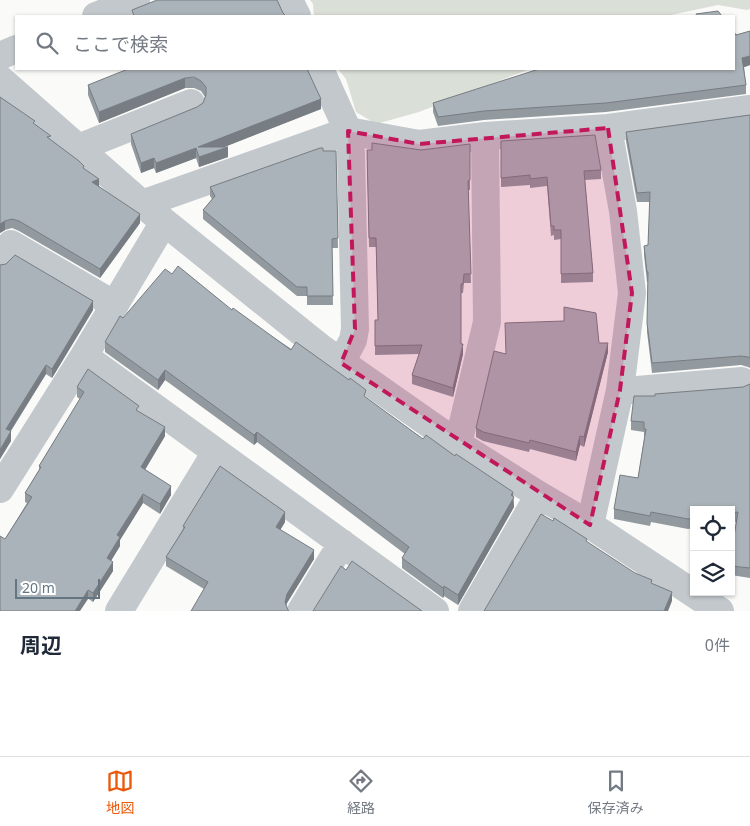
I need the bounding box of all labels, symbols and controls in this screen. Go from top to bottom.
search box [15,15,735,70]
icon: search [33,29,61,57]
text: ここで検索 [73,31,168,57]
map controls [690,506,735,596]
button: locate [690,506,735,551]
button: layers [690,551,735,596]
scale bar [15,576,100,599]
text: 20 m [22,578,55,597]
text: 周辺 [20,631,62,659]
text: 0件 [705,634,730,656]
tab: 地図 [106,767,134,817]
tab: 経路 [347,767,375,817]
tab: 保存済み [588,767,644,817]

